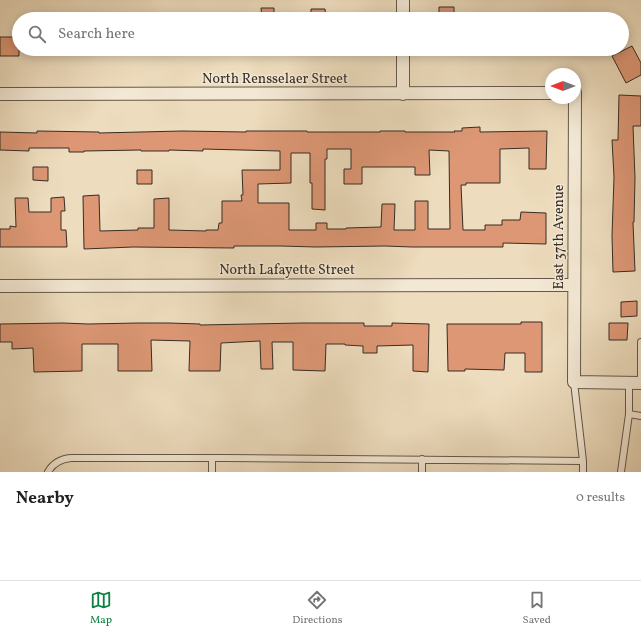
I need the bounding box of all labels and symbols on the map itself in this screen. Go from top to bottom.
north arrow [545,68,581,104]
street label: North Rensselaer Street [202,70,348,89]
street label: East 37th Avenue [550,184,569,289]
street label: North Lafayette Street [219,261,355,280]

